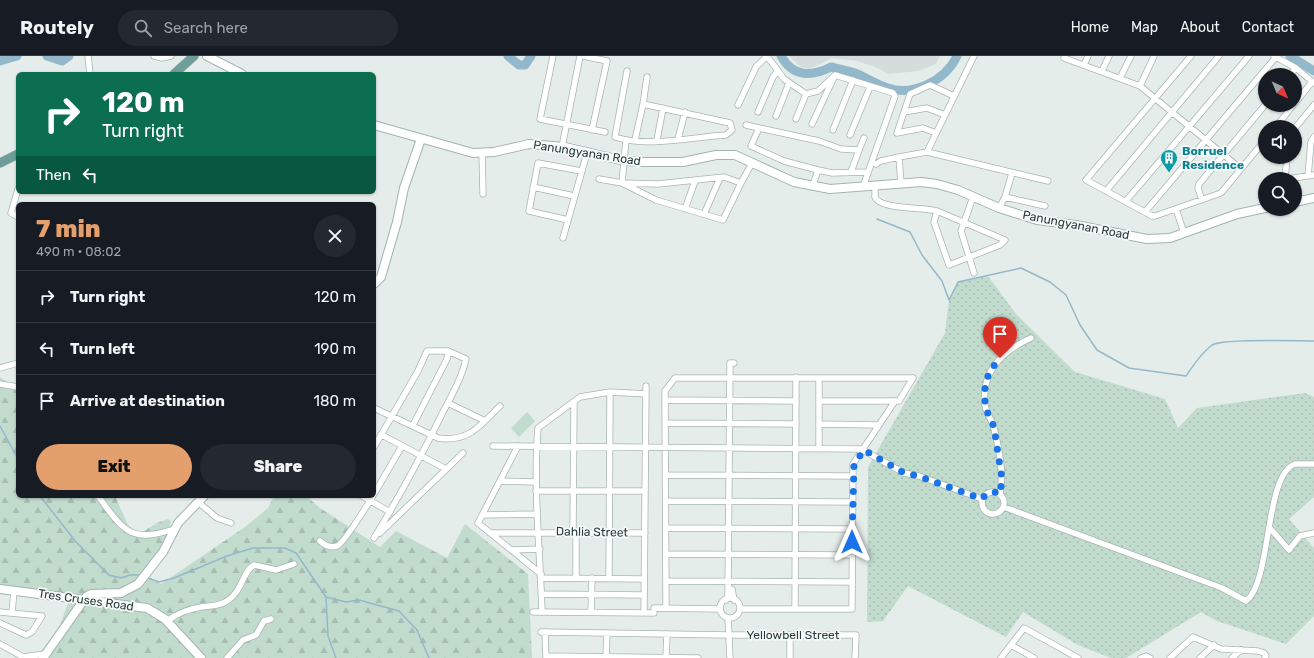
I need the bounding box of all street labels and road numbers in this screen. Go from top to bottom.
street label: Panungyanan Road [532,138,642,168]
street label: Panungyanan Road [1021,208,1131,242]
street label: Dahlia Street [556,524,629,540]
street label: Tres Cruses Road [37,586,135,614]
street label: Yellowbell Street [747,628,840,642]

